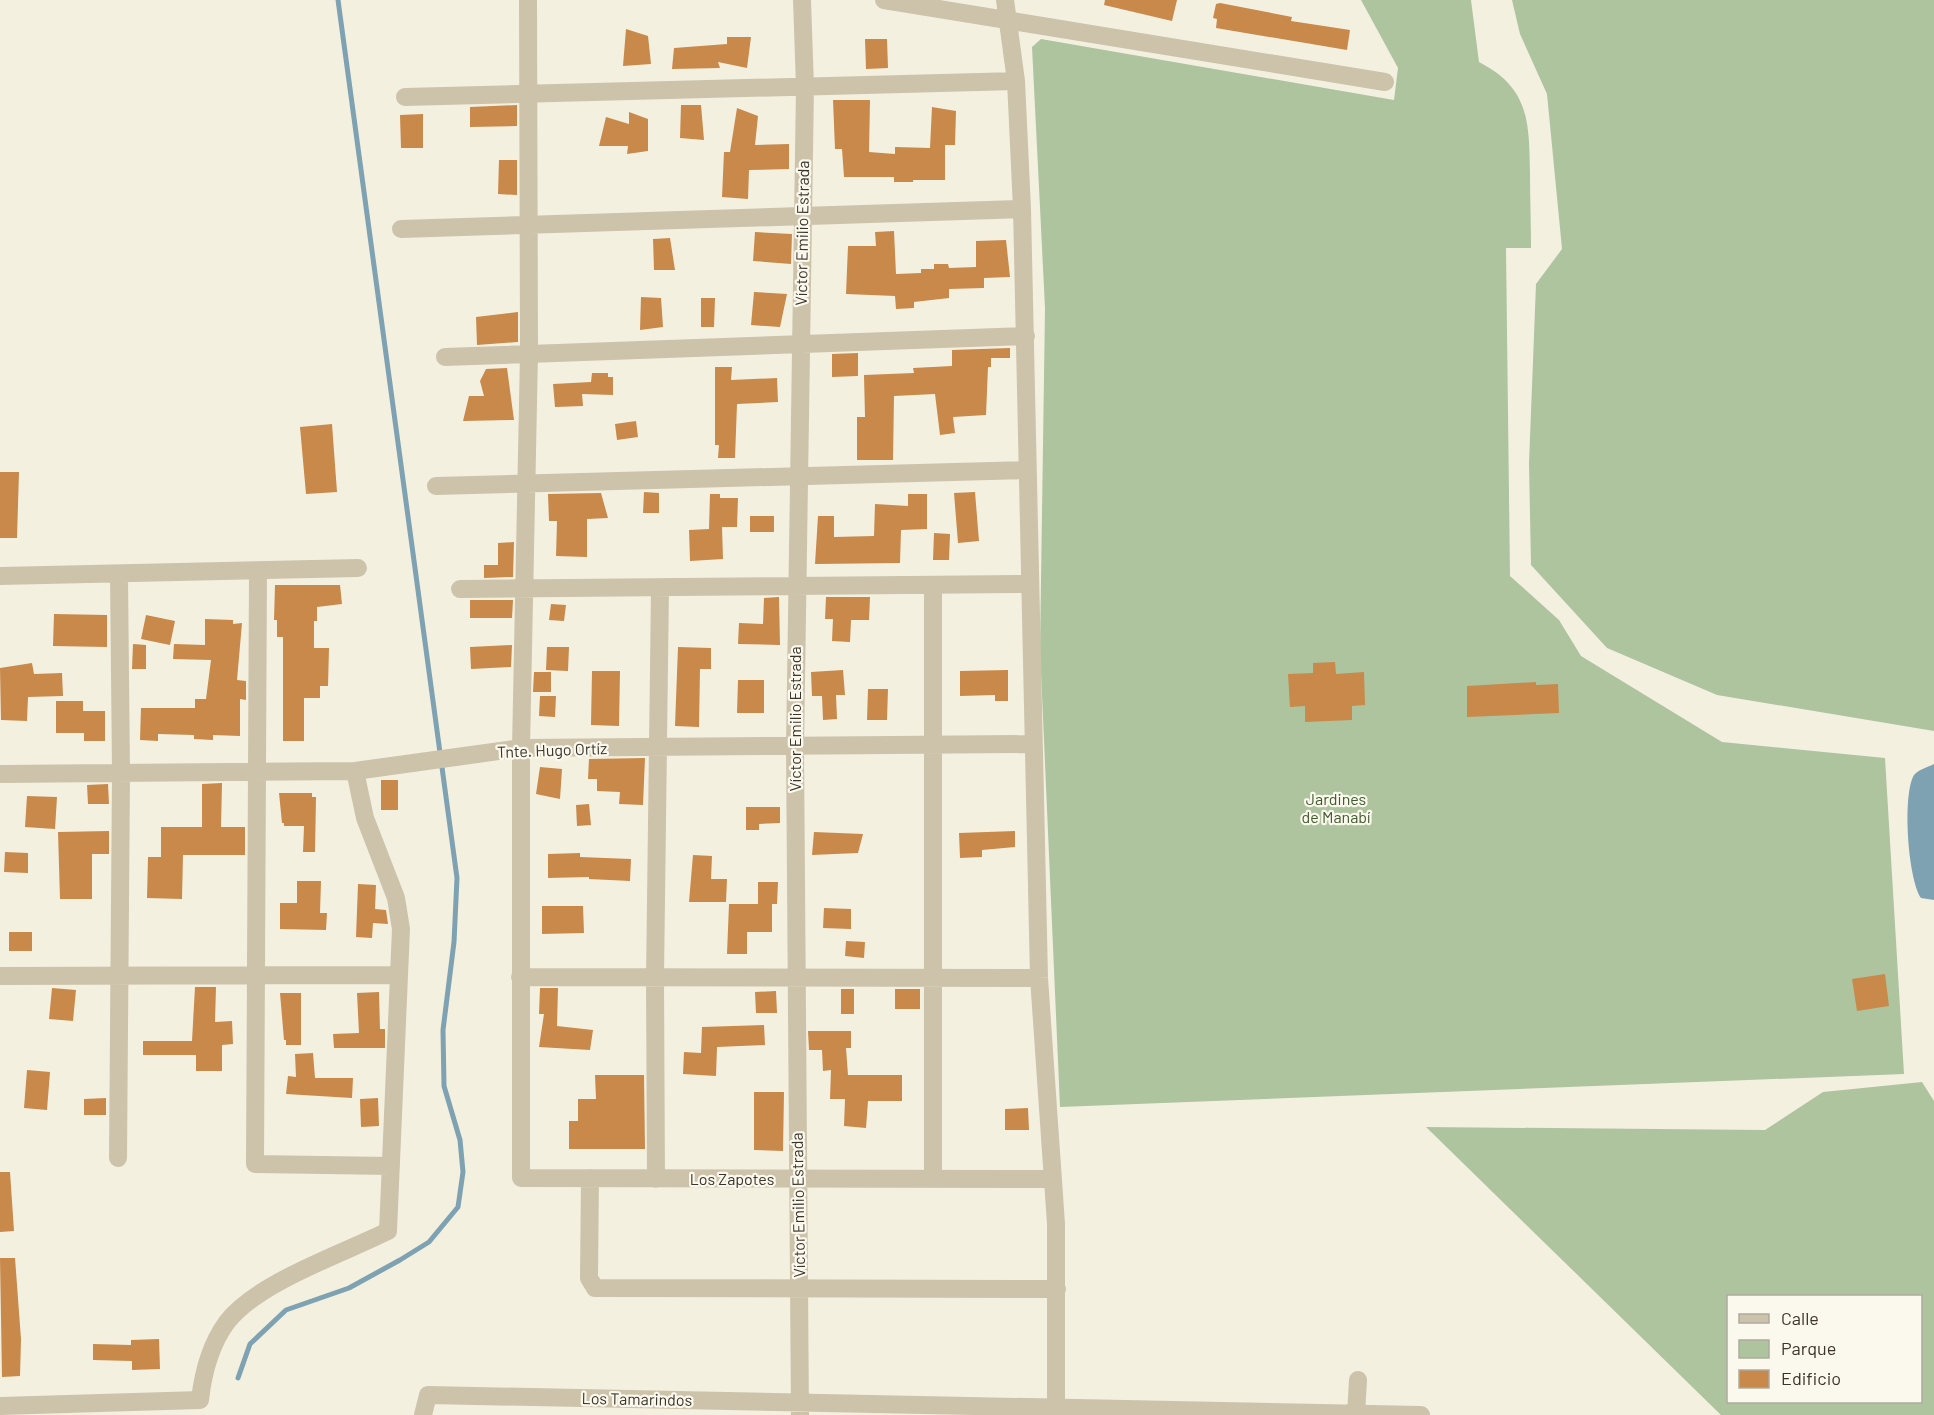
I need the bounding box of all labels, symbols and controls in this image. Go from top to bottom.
street label: Víctor Emilio Estrada [791,160,812,306]
street label: Víctor Emilio Estrada [785,646,804,792]
street label: Tnte. Hugo Ortíz [497,738,607,761]
park label: Jardines de Manabí [1301,789,1371,826]
street label: Víctor Emilio Estrada [787,1132,808,1278]
street label: Los Zapotes [690,1169,774,1188]
legend [1727,1295,1922,1403]
text: Calle [1781,1307,1819,1329]
text: Parque [1781,1337,1836,1359]
text: Edificio [1781,1367,1841,1389]
street label: Los Tamarindos [581,1388,693,1409]

